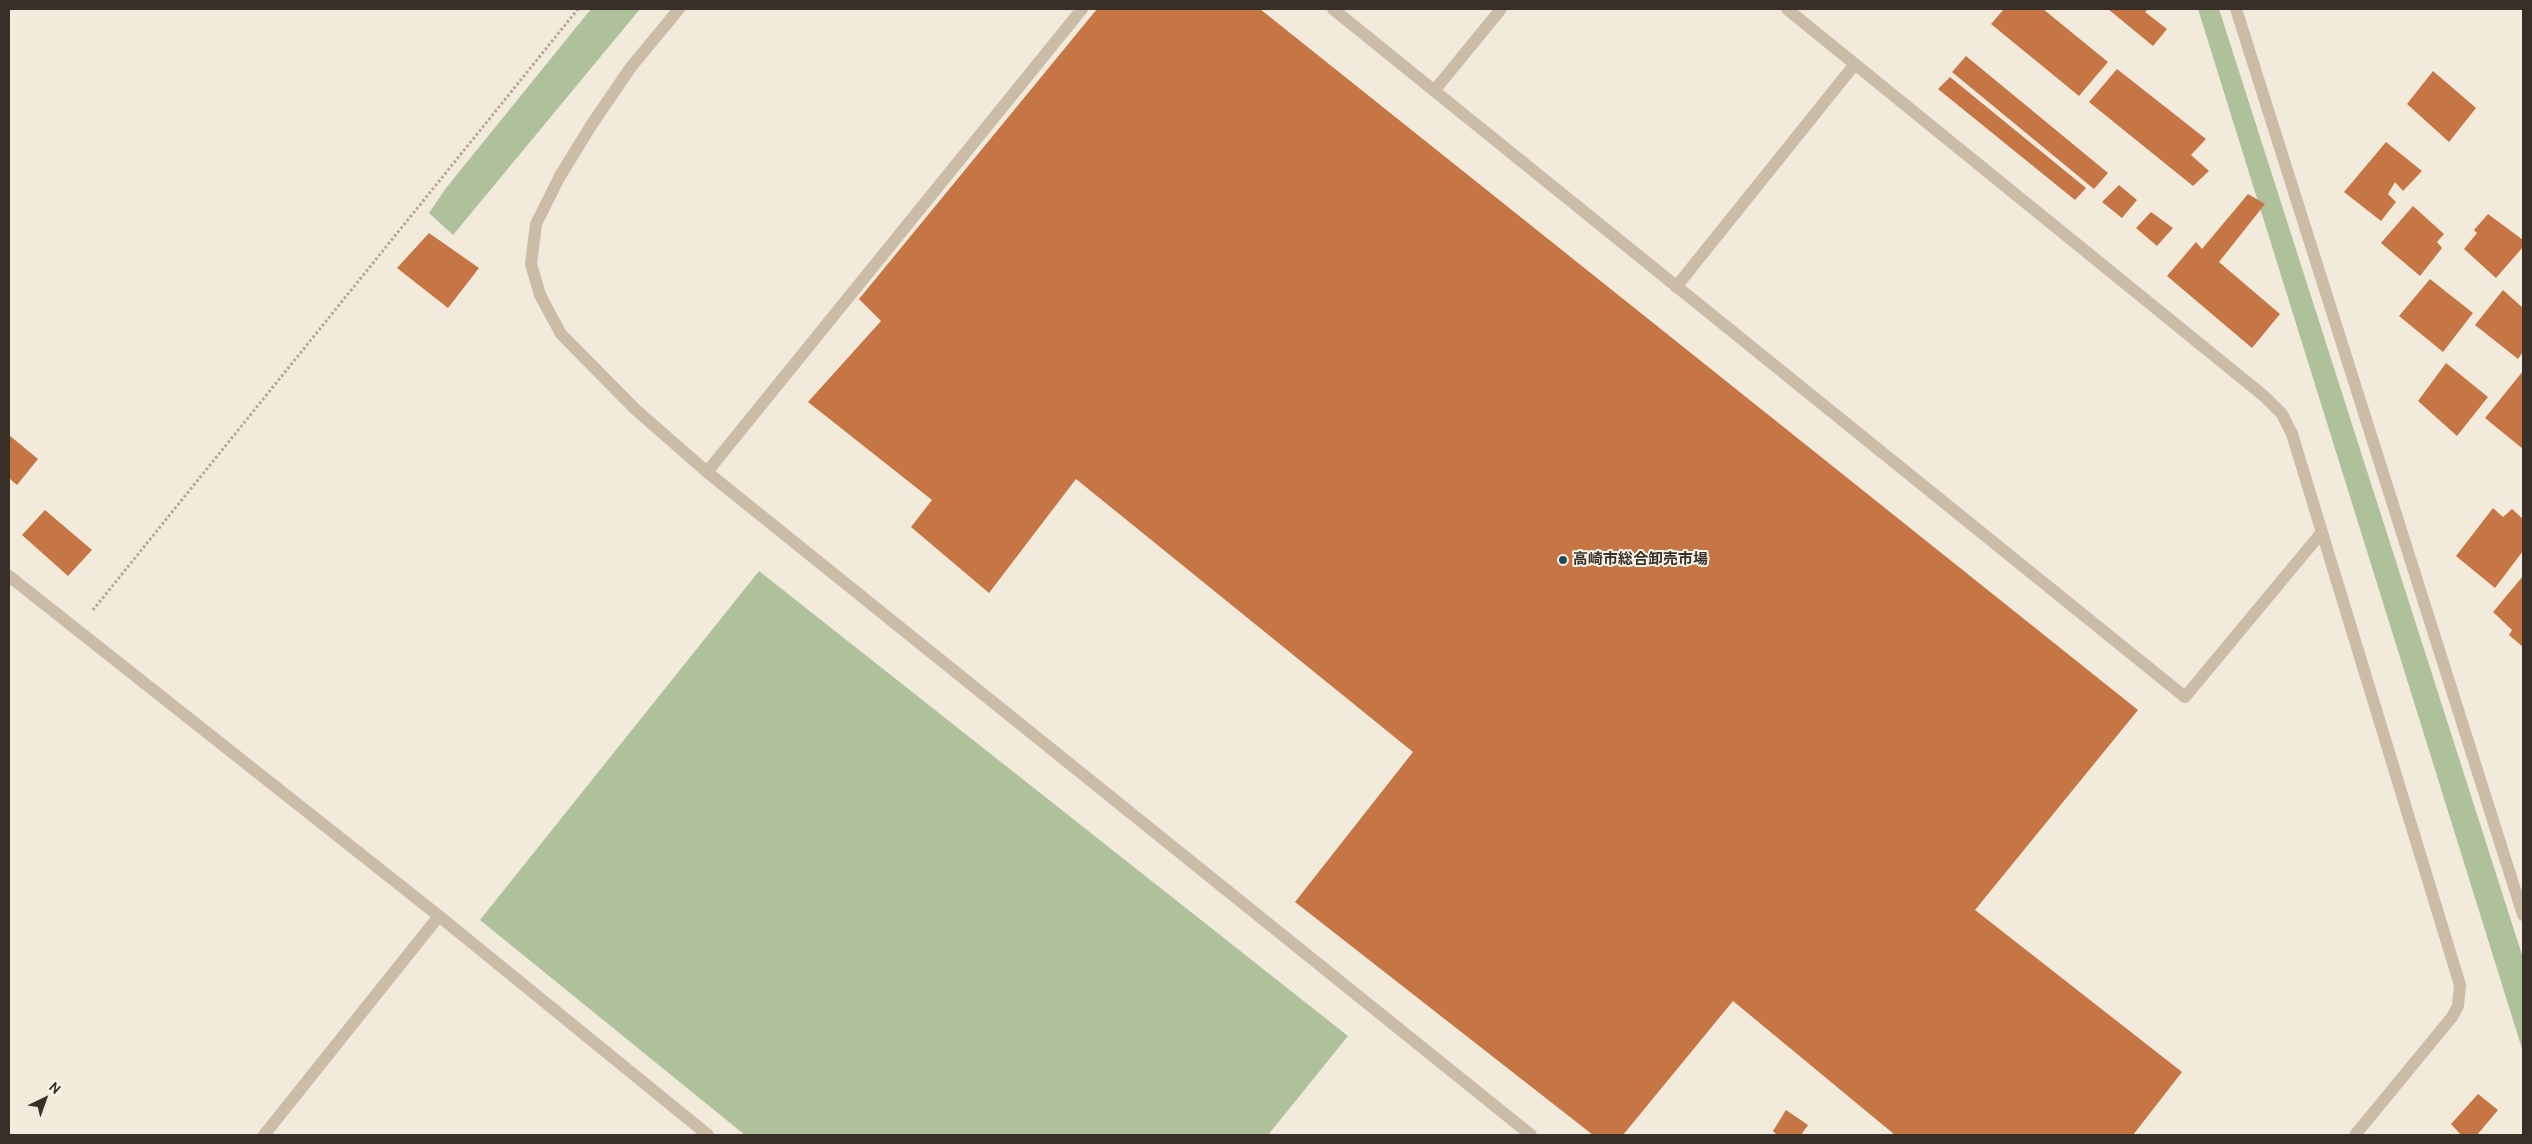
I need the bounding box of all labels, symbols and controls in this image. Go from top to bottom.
place label: 高崎市総合卸売市場 [1573,551,1708,569]
marker: 高崎市総合卸売市場 [1557,554,1569,566]
north arrow [20,1074,70,1124]
text: N [45,1078,65,1098]

